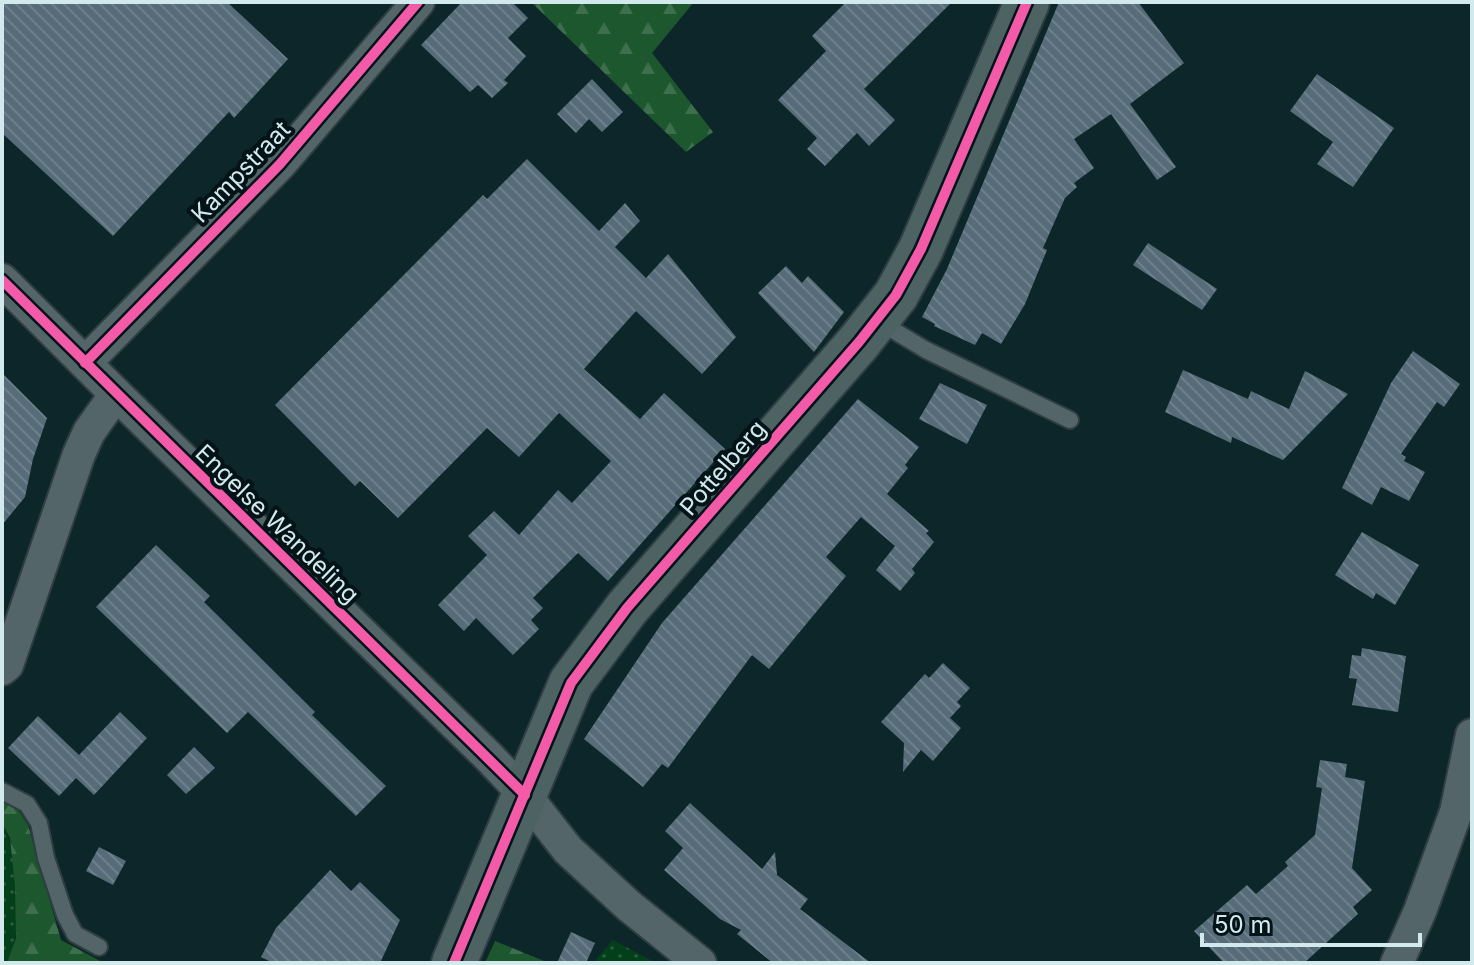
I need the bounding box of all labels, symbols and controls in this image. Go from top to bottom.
street label: Kampstraat [185,115,296,228]
street label: Pottelberg [674,414,772,521]
street label: Engelse Wandeling [190,438,365,609]
scale bar [1202,897,1420,947]
text: 50 m [1214,910,1272,939]

